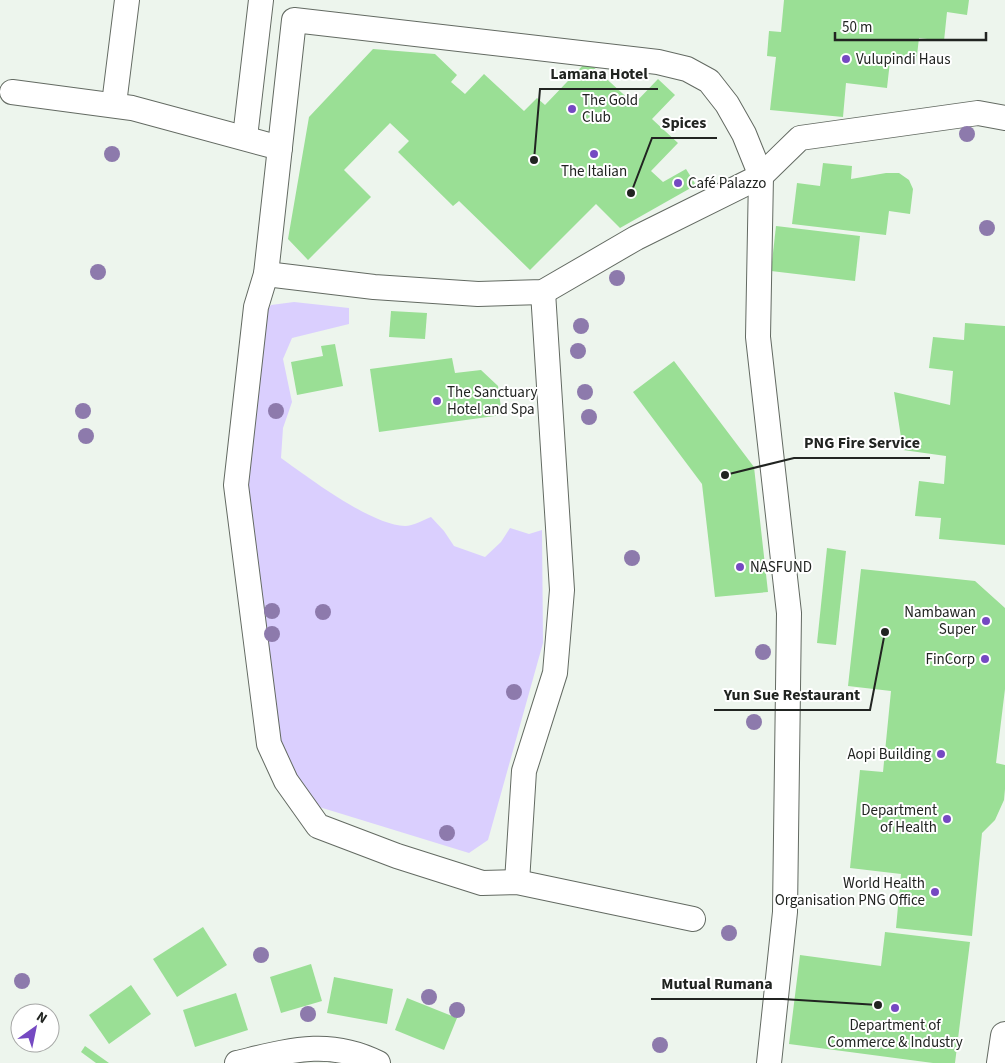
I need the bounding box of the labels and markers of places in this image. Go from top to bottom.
place label: Vulupindi Haus [856,49,950,70]
marker: Vulupindi Haus [840,53,852,65]
callout: Lamana Hotel [540,58,658,89]
place label: The Gold Club [582,90,638,128]
marker: The Gold Club [566,103,578,115]
callout: Spices [652,107,717,138]
marker: The Italian [588,148,600,160]
place label: The Italian [561,161,627,182]
place label: Café Palazzo [688,173,766,194]
marker: Café Palazzo [672,177,684,189]
place label: The Sanctuary Hotel and Spa [447,382,538,420]
marker: The Sanctuary Hotel and Spa [431,395,443,407]
callout: PNG Fire Service [794,427,930,458]
place label: NASFUND [750,557,812,578]
marker: NASFUND [734,561,746,573]
place label: Nambawan Super [904,602,977,640]
marker: Nambawan Super [980,615,992,627]
place label: FinCorp [925,649,975,670]
marker: FinCorp [979,653,991,665]
callout: Yun Sue Restaurant [714,679,870,710]
place label: Aopi Building [847,744,931,765]
marker: Aopi Building [935,748,947,760]
place label: Department of Health [861,800,937,838]
marker: Department of Health [941,813,953,825]
place label: World Health Organisation PNG Office [775,873,925,911]
marker: World Health Organisation PNG Office [929,886,941,898]
callout: Mutual Rumana [651,968,783,999]
marker: Department of Commerce & Industry [889,1002,901,1014]
place label: Department of Commerce & Industry [827,1015,963,1053]

